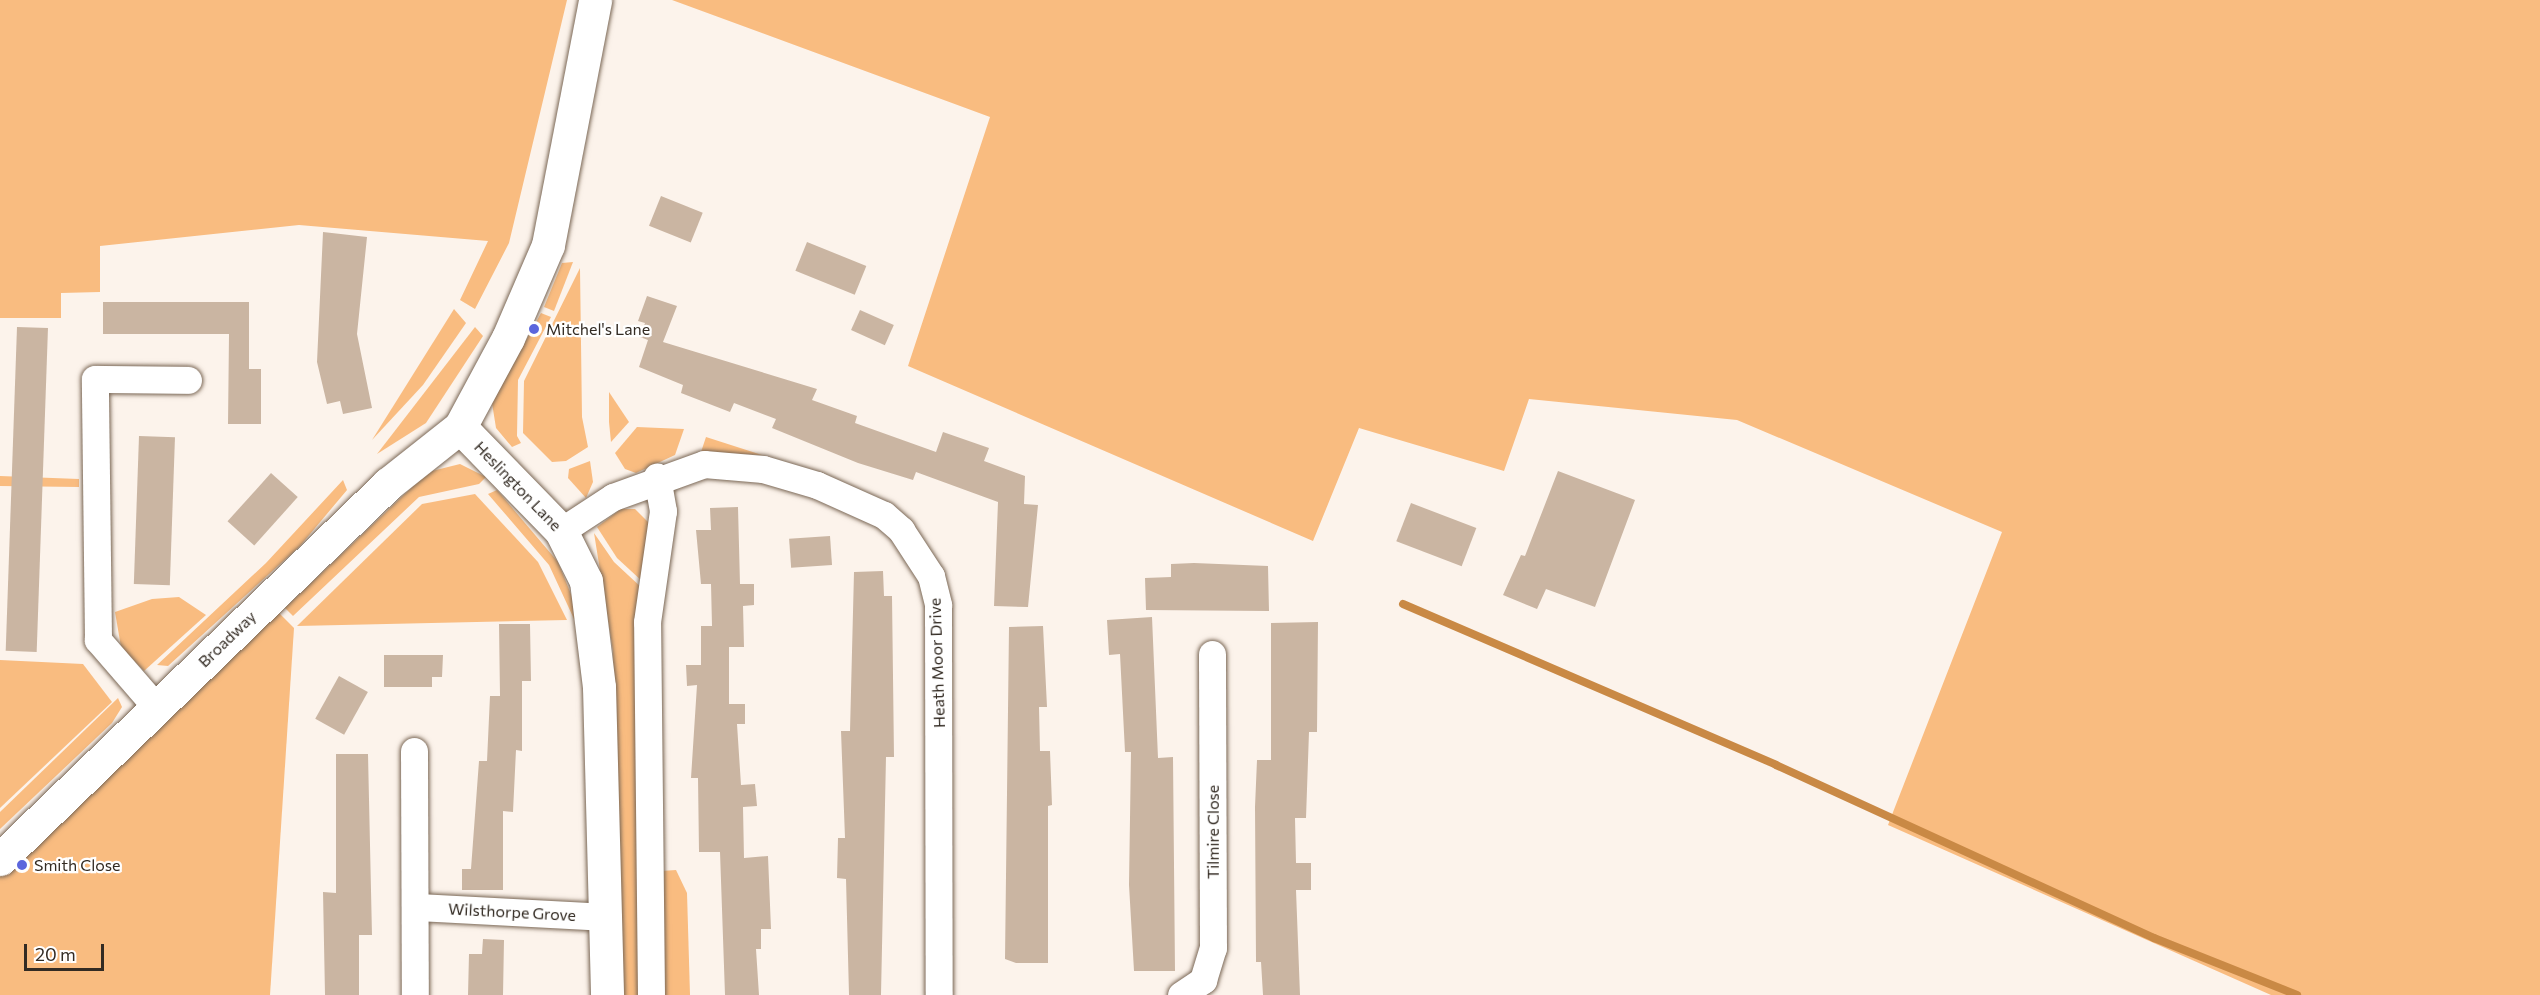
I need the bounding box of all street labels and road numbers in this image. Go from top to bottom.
street label: Heslington Lane [470,437,566,535]
street label: Heath Moor Drive [925,598,949,728]
street label: Broadway [194,607,260,671]
street label: Tilmire Close [1203,785,1223,879]
street label: Wilsthorpe Grove [448,899,576,925]

